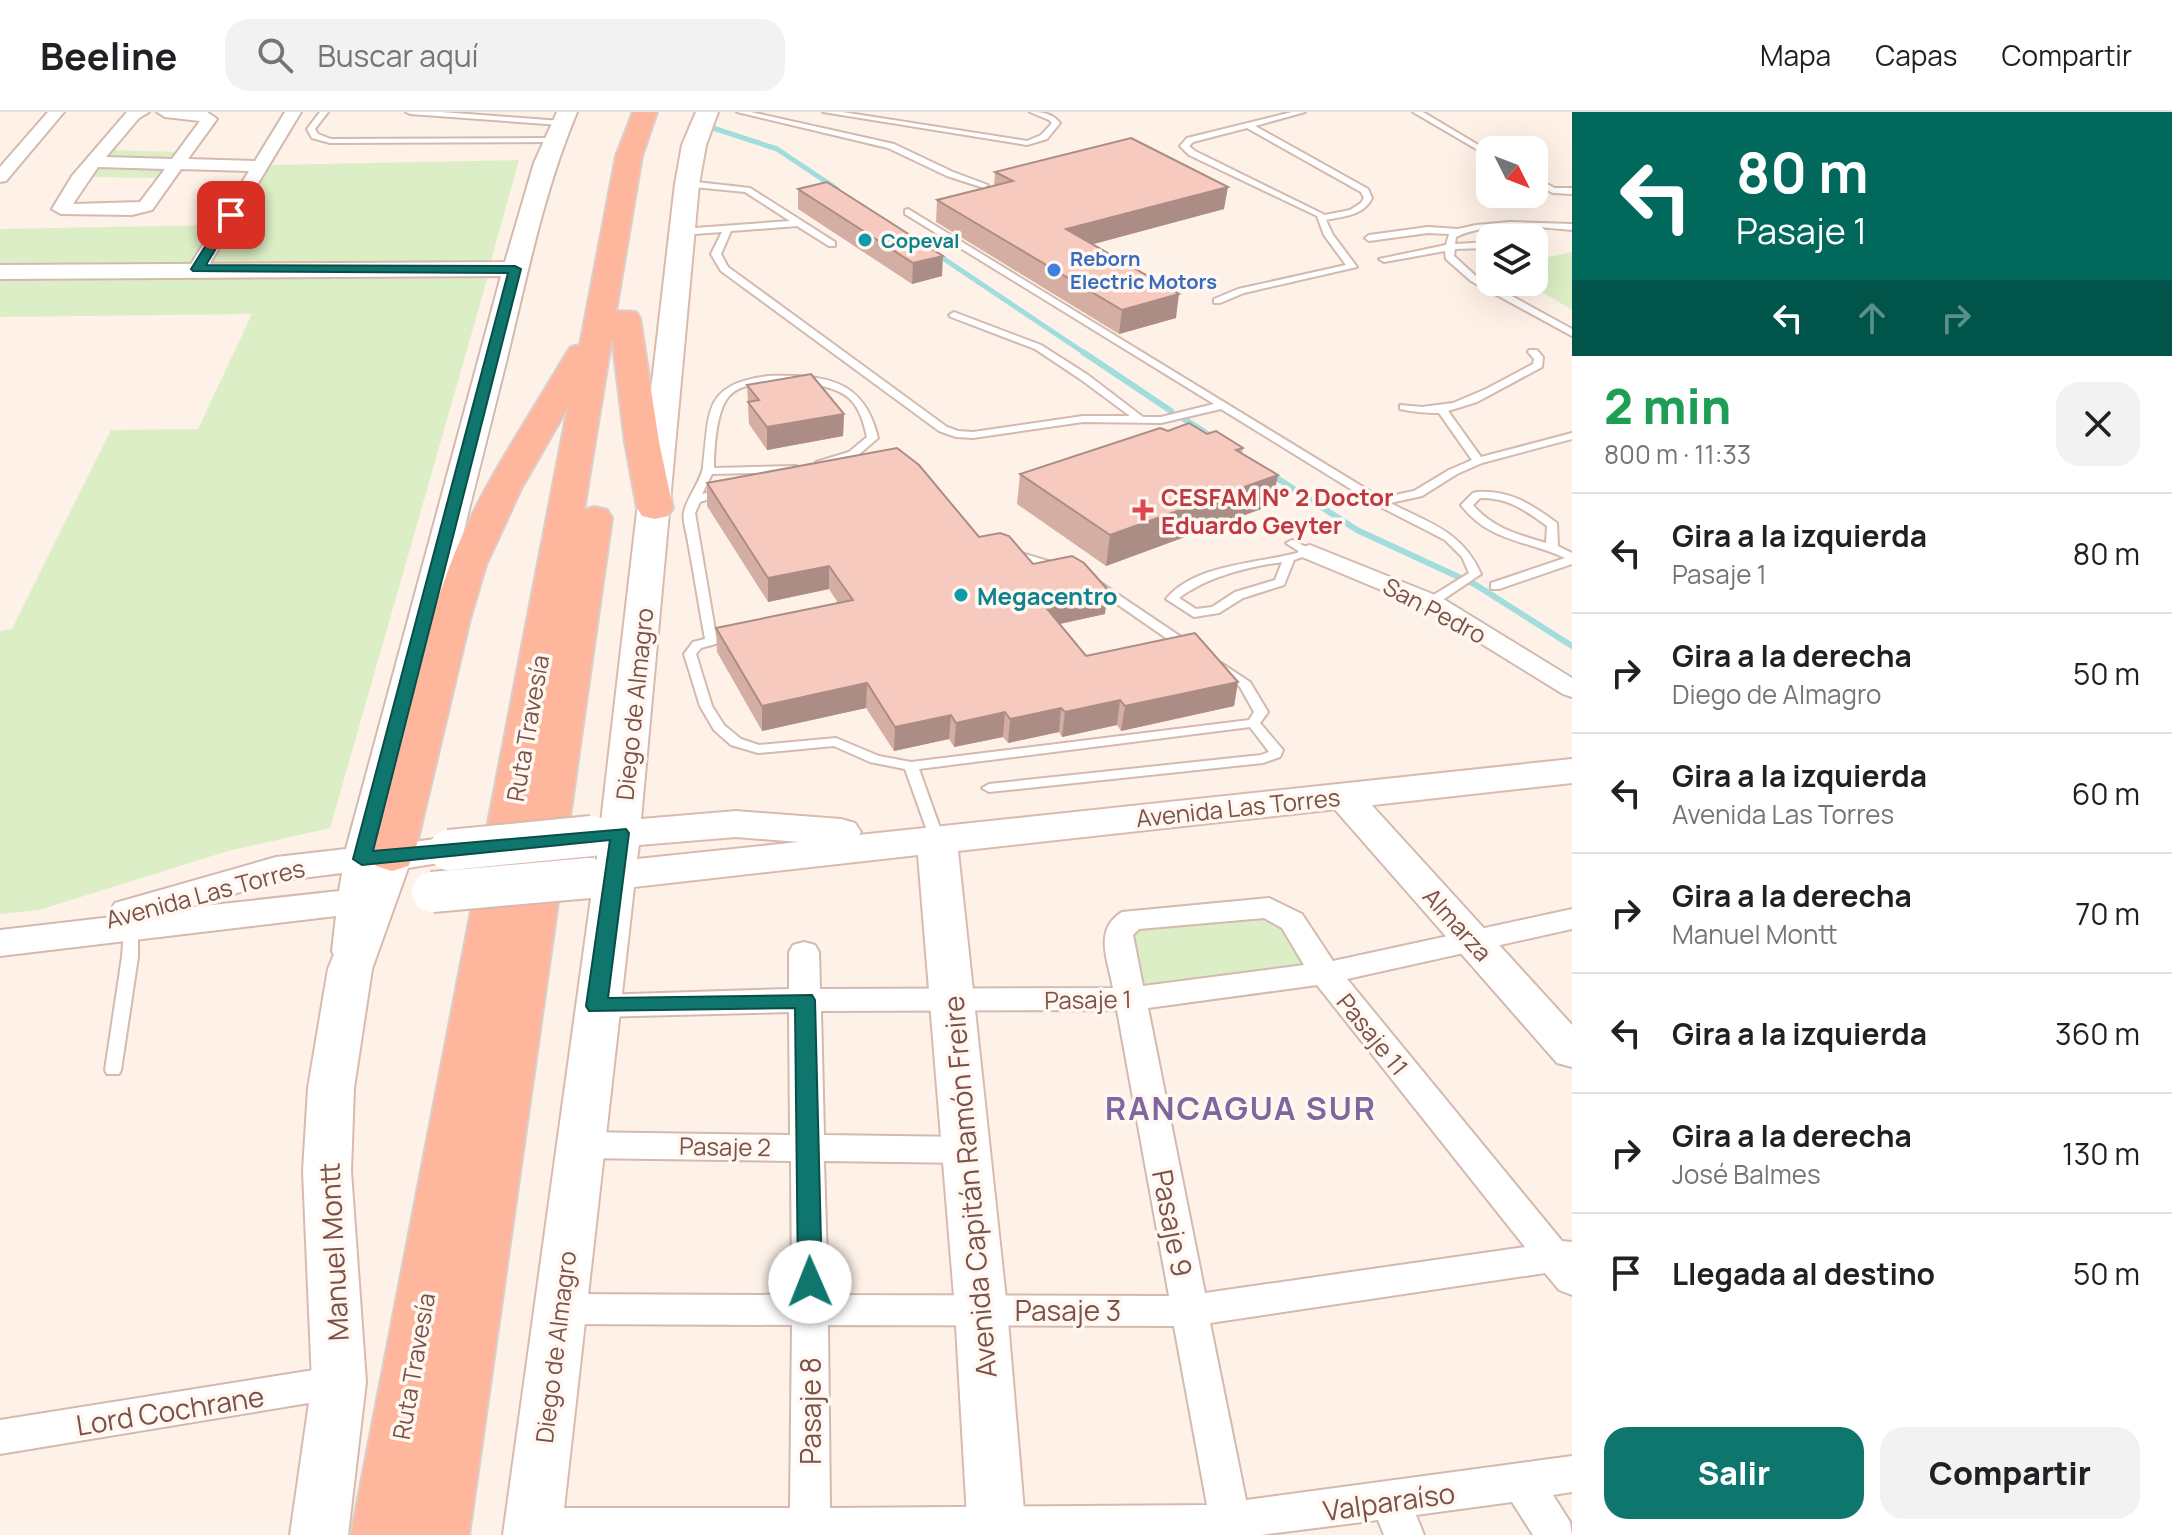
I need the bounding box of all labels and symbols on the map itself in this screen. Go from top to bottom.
north arrow [1476,136,1548,208]
pin [197,181,265,249]
place label: Copeval [881,227,960,254]
marker: Copeval [856,231,874,249]
place label: Reborn Electric Motors [1070,245,1217,295]
marker: Reborn Electric Motors [1045,261,1063,279]
place label: CESFAM N° 2 Doctor Eduardo Geyter [1161,480,1394,541]
marker: CESFAM N° 2 Doctor Eduardo Geyter [1132,499,1154,521]
street label: San Pedro [1378,569,1492,651]
place label: Megacentro [977,579,1118,612]
marker: Megacentro [952,586,970,604]
street label: Diego de Almagro [607,606,661,802]
street label: Ruta Travesía [498,652,556,804]
street label: Avenida Las Torres [1134,780,1342,834]
street label: Avenida Las Torres [102,851,308,935]
street label: Almarza [1416,880,1500,968]
street label: Pasaje 1 [1044,982,1132,1016]
street label: Pasaje 11 [1330,986,1416,1082]
street label: Avenida Capitán Ramón Freire [933,994,1005,1380]
district label: RANCAGUA SUR [1105,1086,1377,1130]
street label: Pasaje 2 [679,1129,771,1163]
street label: Manuel Montt [309,1162,357,1342]
street label: Pasaje 9 [1144,1166,1202,1280]
position arrow [768,1240,852,1324]
street label: Diego de Almagro [527,1249,583,1445]
street label: Ruta Travesía [384,1290,442,1442]
street label: Pasaje 3 [1015,1291,1121,1329]
street label: Pasaje 8 [791,1357,829,1465]
street label: Lord Cochrane [73,1376,267,1444]
street label: Valparaíso [1321,1473,1457,1529]

